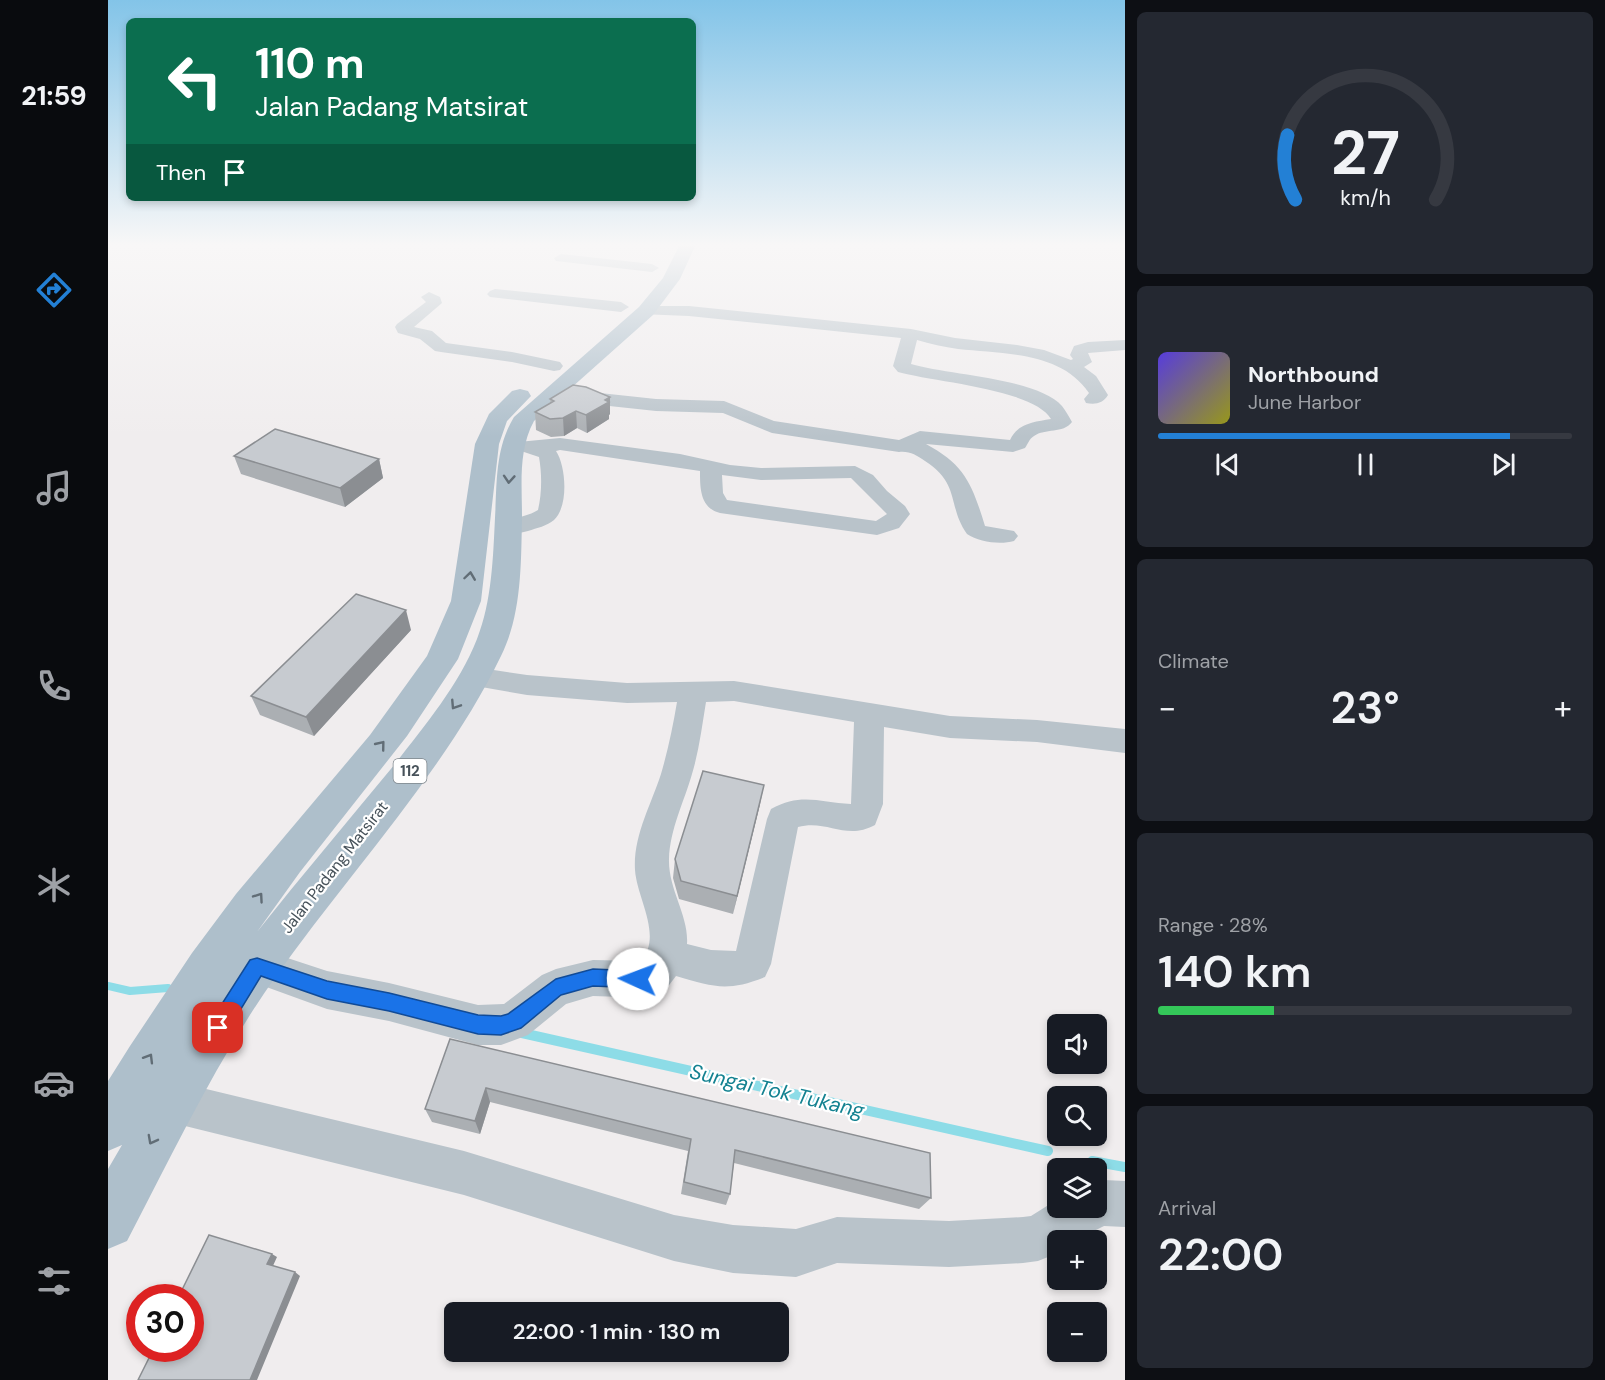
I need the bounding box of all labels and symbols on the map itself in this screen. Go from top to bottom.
one-way arrow [503,475,516,484]
one-way arrow [463,571,475,580]
one-way arrow [451,699,463,709]
one-way arrow [373,741,384,752]
road number: 112 [394,759,426,783]
street label: Jalan Padang Matsirat [276,797,393,938]
one-way arrow [252,893,263,904]
position arrow [606,947,670,1011]
pin [192,1002,243,1053]
one-way arrow [142,1054,154,1064]
water label: Sungai Tok Tukang [687,1057,867,1125]
one-way arrow [148,1133,159,1144]
speed limit sign: 30 [126,1284,204,1362]

